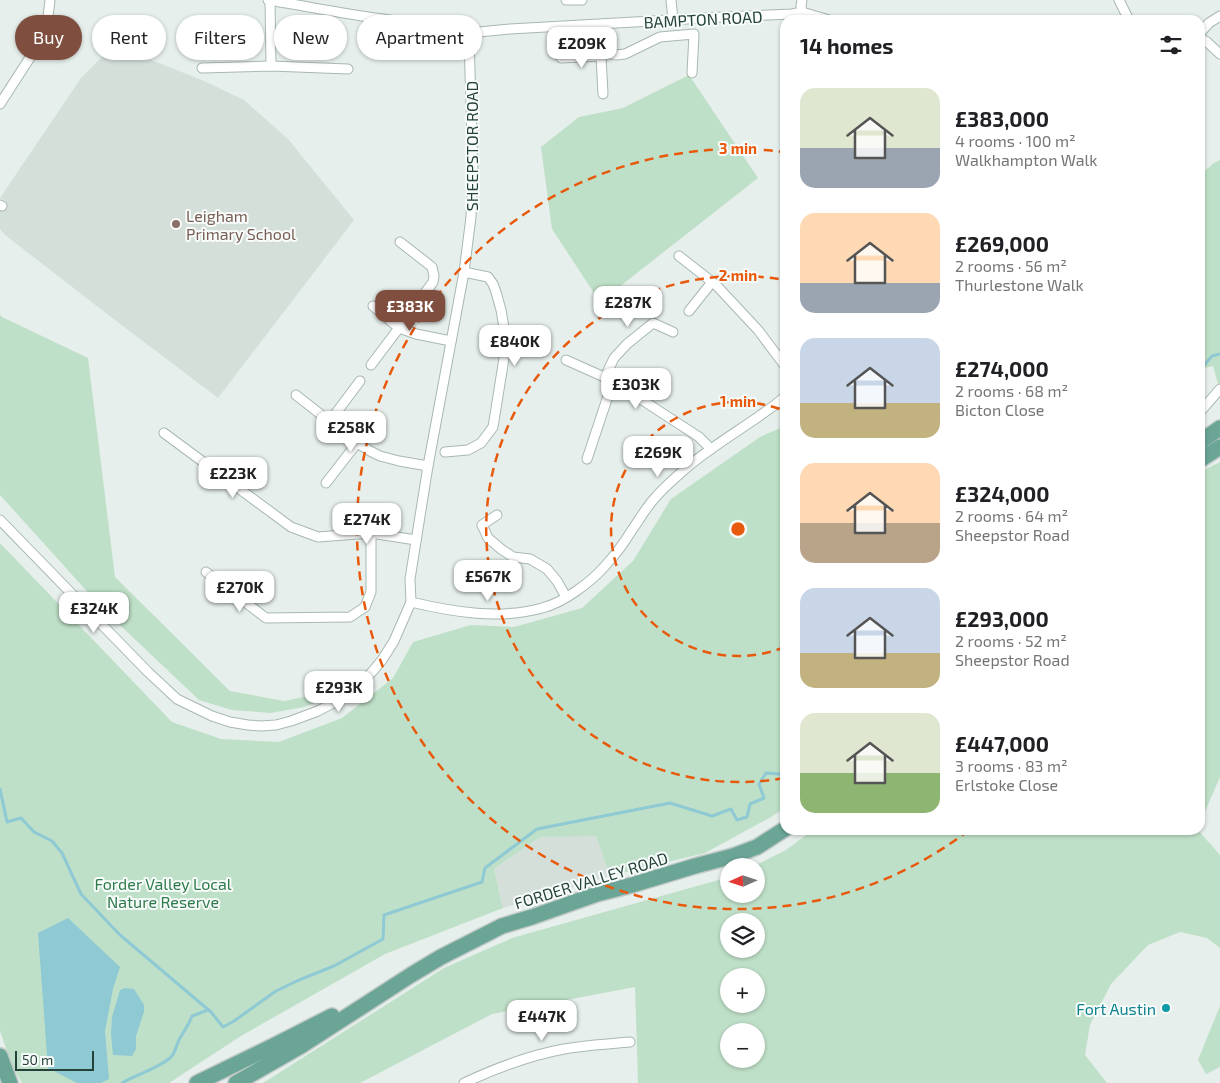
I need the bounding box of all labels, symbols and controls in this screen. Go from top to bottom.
street label: BAMPTON ROAD [643,6,763,32]
chip: Buy [15,15,82,60]
chip: Rent [92,15,166,60]
chip: Filters [176,15,264,60]
chip: New [274,15,347,60]
chip: Apartment [357,15,482,60]
pin: £209K [547,27,617,69]
icon: filters [1157,31,1185,59]
text: £209K [558,33,606,52]
text: 14 homes [800,33,894,58]
street label: SHEEPSTOR ROAD [462,81,481,211]
text: £383,000 [955,106,1049,131]
icon: home [840,108,900,168]
text: 4 rooms · 100 m² [955,131,1076,150]
text: 3 min [719,139,757,157]
text: Walkhampton Walk [955,150,1098,169]
place label: Leigham Primary School [186,206,296,243]
marker: Leigham Primary School [170,218,182,230]
text: £269,000 [955,231,1049,256]
icon: home [840,233,900,293]
text: 2 rooms · 56 m² [955,256,1067,275]
text: 2 min [719,266,757,284]
text: Thurlestone Walk [955,275,1084,294]
pin: £287K [593,286,663,328]
pin: £383K [375,290,445,332]
text: £287K [604,292,652,311]
text: £383K [386,296,434,315]
pin: £840K [480,324,550,367]
text: £840K [490,331,540,350]
text: £274,000 [955,356,1049,381]
icon: home [840,358,900,418]
pin: £303K [601,368,671,410]
text: £303K [612,374,660,393]
text: 2 rooms · 68 m² [955,381,1068,400]
text: 1 min [720,392,756,410]
text: Bicton Close [955,400,1044,419]
pin: £258K [316,410,386,453]
text: £258K [327,417,375,436]
pin: £269K [623,436,693,478]
text: £269K [634,442,682,461]
pin: £223K [198,456,268,499]
text: £223K [209,463,257,482]
text: £324,000 [955,481,1050,506]
icon: home [840,483,900,543]
pin: £274K [332,502,402,545]
text: 2 rooms · 64 m² [955,506,1068,525]
text: £274K [343,509,391,528]
centre of rings [729,520,747,538]
text: Sheepstor Road [955,525,1070,544]
pin: £567K [453,560,523,602]
text: £567K [465,566,511,585]
pin: £270K [205,570,275,613]
text: £270K [216,577,264,596]
pin: £324K [59,592,129,634]
text: £324K [70,598,118,617]
text: £293,000 [955,606,1049,631]
icon: home [840,608,900,668]
text: 2 rooms · 52 m² [955,631,1067,650]
text: Sheepstor Road [955,650,1070,669]
pin: £293K [304,670,374,713]
text: £293K [315,677,363,696]
text: £447,000 [955,731,1049,756]
icon: home [840,733,900,793]
text: 3 rooms · 83 m² [955,756,1068,775]
text: Erlstoke Close [955,775,1058,794]
street label: FORDER VALLEY ROAD [512,848,670,912]
north arrow [720,858,765,902]
map controls [720,858,765,1068]
park label: Forder Valley Local Nature Reserve [94,874,232,911]
button: layers [720,913,765,958]
button: + [720,968,765,1013]
place label: Fort Austin [1076,999,1156,1018]
pin: £447K [507,1000,577,1042]
marker: Fort Austin [1160,1002,1172,1014]
text: £447K [518,1006,566,1025]
button: − [720,1023,765,1068]
scale bar [15,1048,94,1071]
text: 50 m [22,1051,53,1068]

